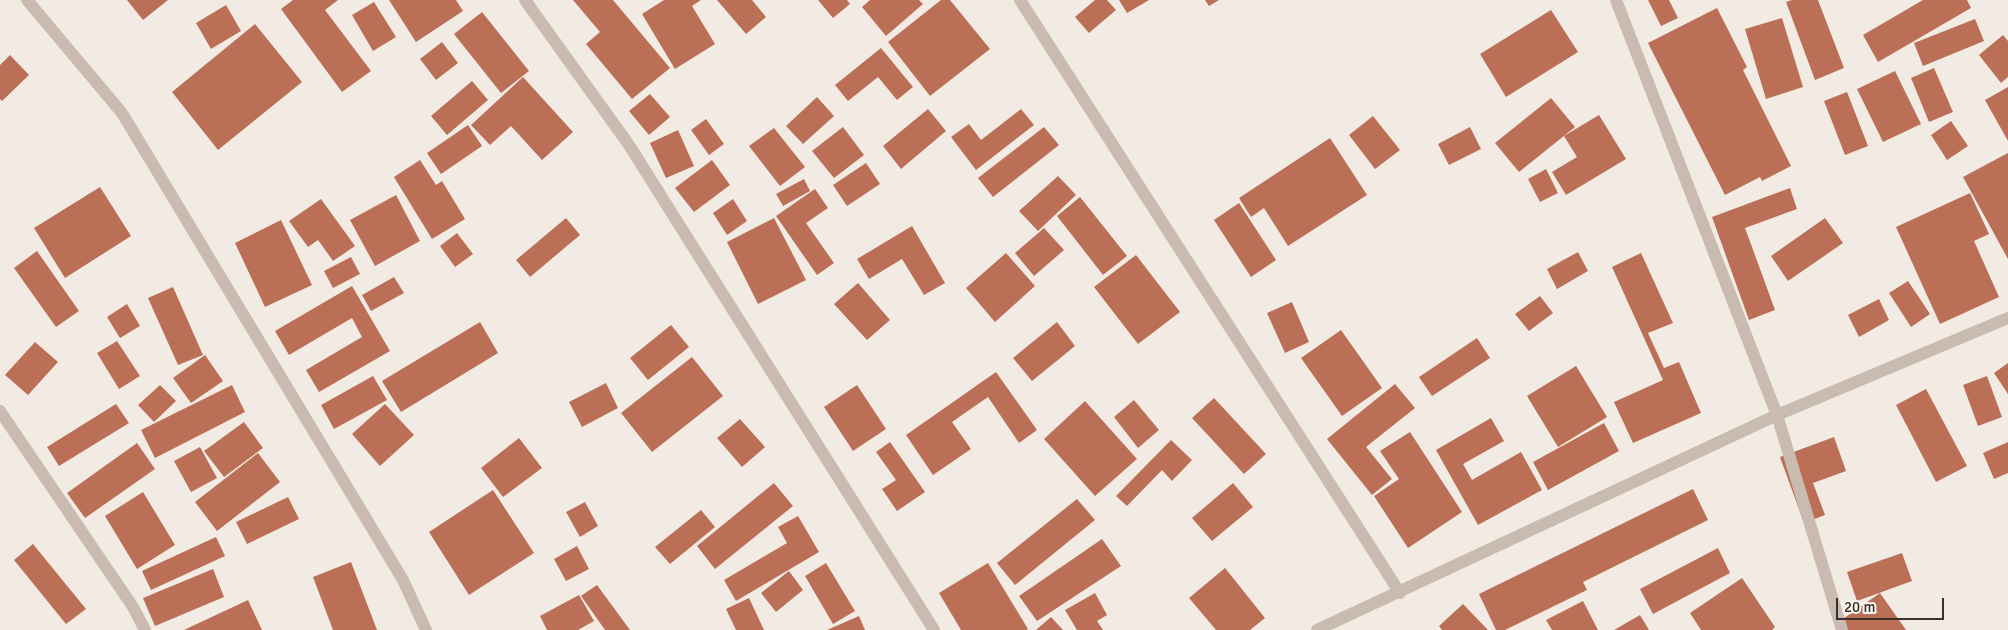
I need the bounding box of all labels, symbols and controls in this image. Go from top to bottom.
scale bar [1838,588,1946,620]
text: 20 m [1844,598,1875,616]

